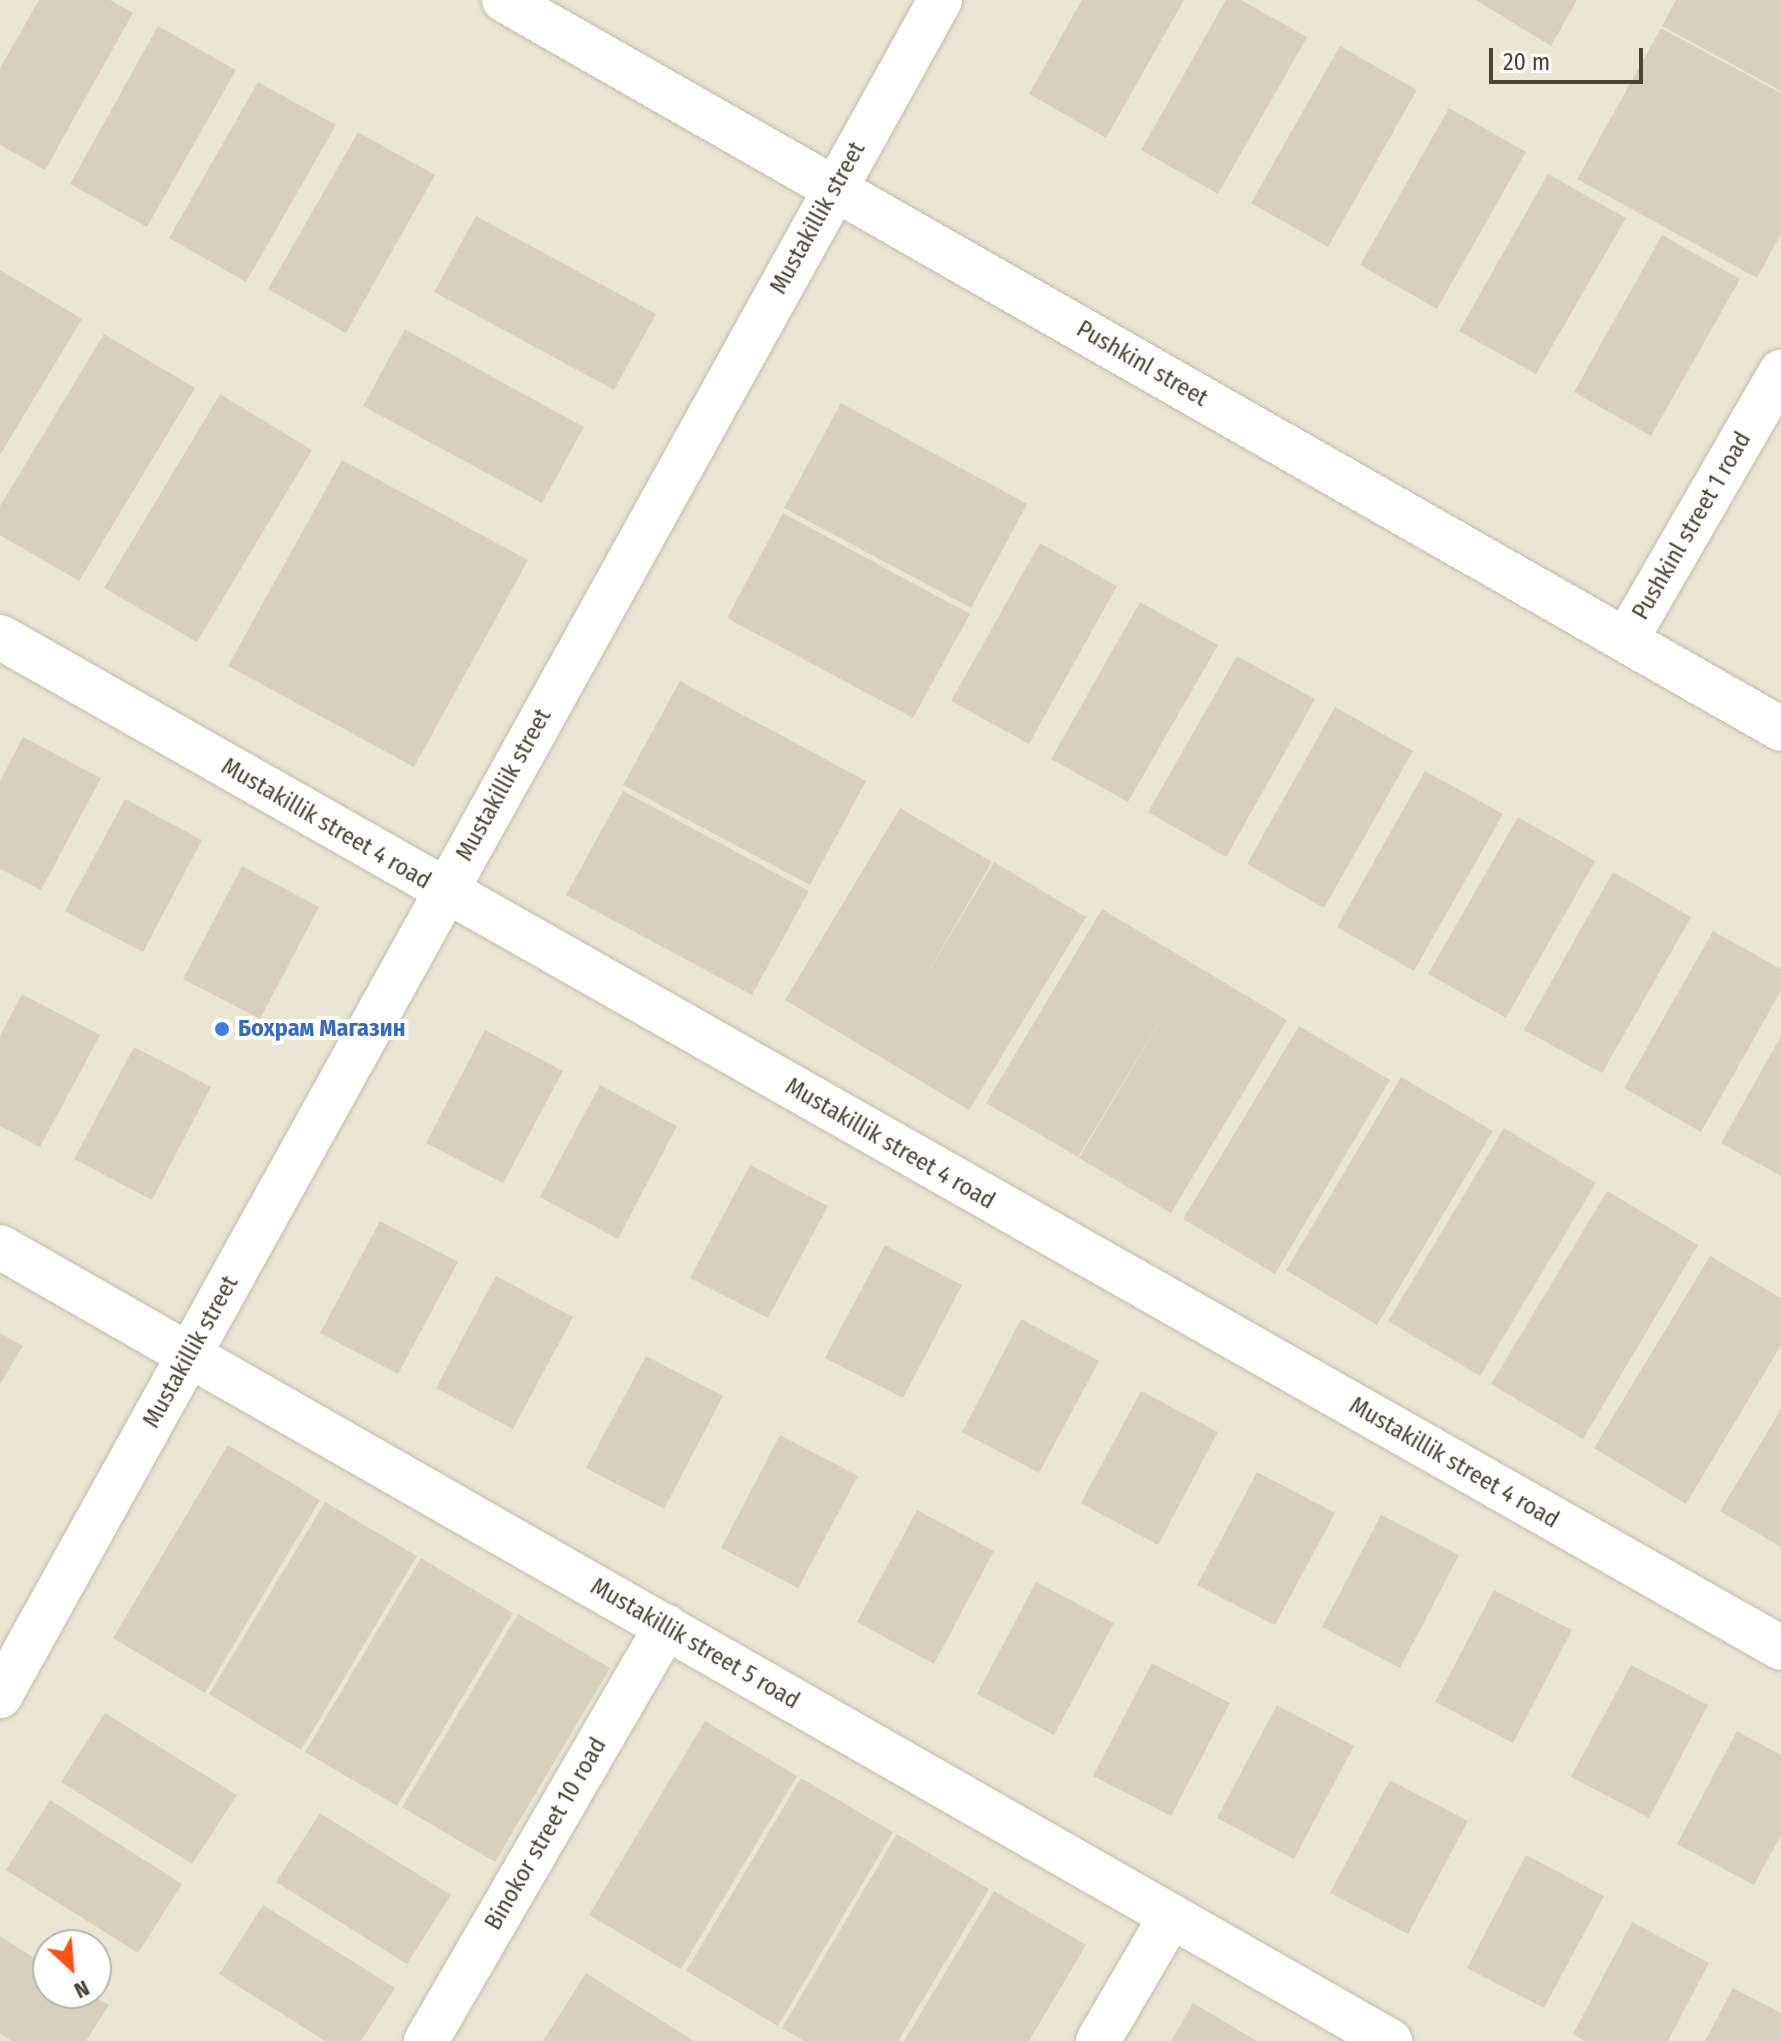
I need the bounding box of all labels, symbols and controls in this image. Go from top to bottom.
scale bar [1493,32,1647,82]
text: 20 m [1503,48,1550,76]
street label: Mustakillik street [764,137,872,299]
street label: Pushkinl street [1071,315,1213,413]
street label: Pushkinl street 1 road [1627,427,1757,625]
street label: Mustakillik street [450,704,558,866]
street label: Mustakillik street 4 road [216,752,436,896]
place label: Бохрам Магазин [238,1015,405,1043]
marker: Бохрам Магазин [213,1020,231,1038]
street label: Mustakillik street 4 road [780,1072,1000,1216]
street label: Mustakillik street [137,1271,245,1433]
street label: Mustakillik street 4 road [1344,1391,1564,1535]
street label: Mustakillik street 5 road [585,1572,805,1716]
street label: Binokor street 10 road [479,1733,613,1935]
north arrow [32,1929,112,2009]
text: N [70,1974,94,2004]

